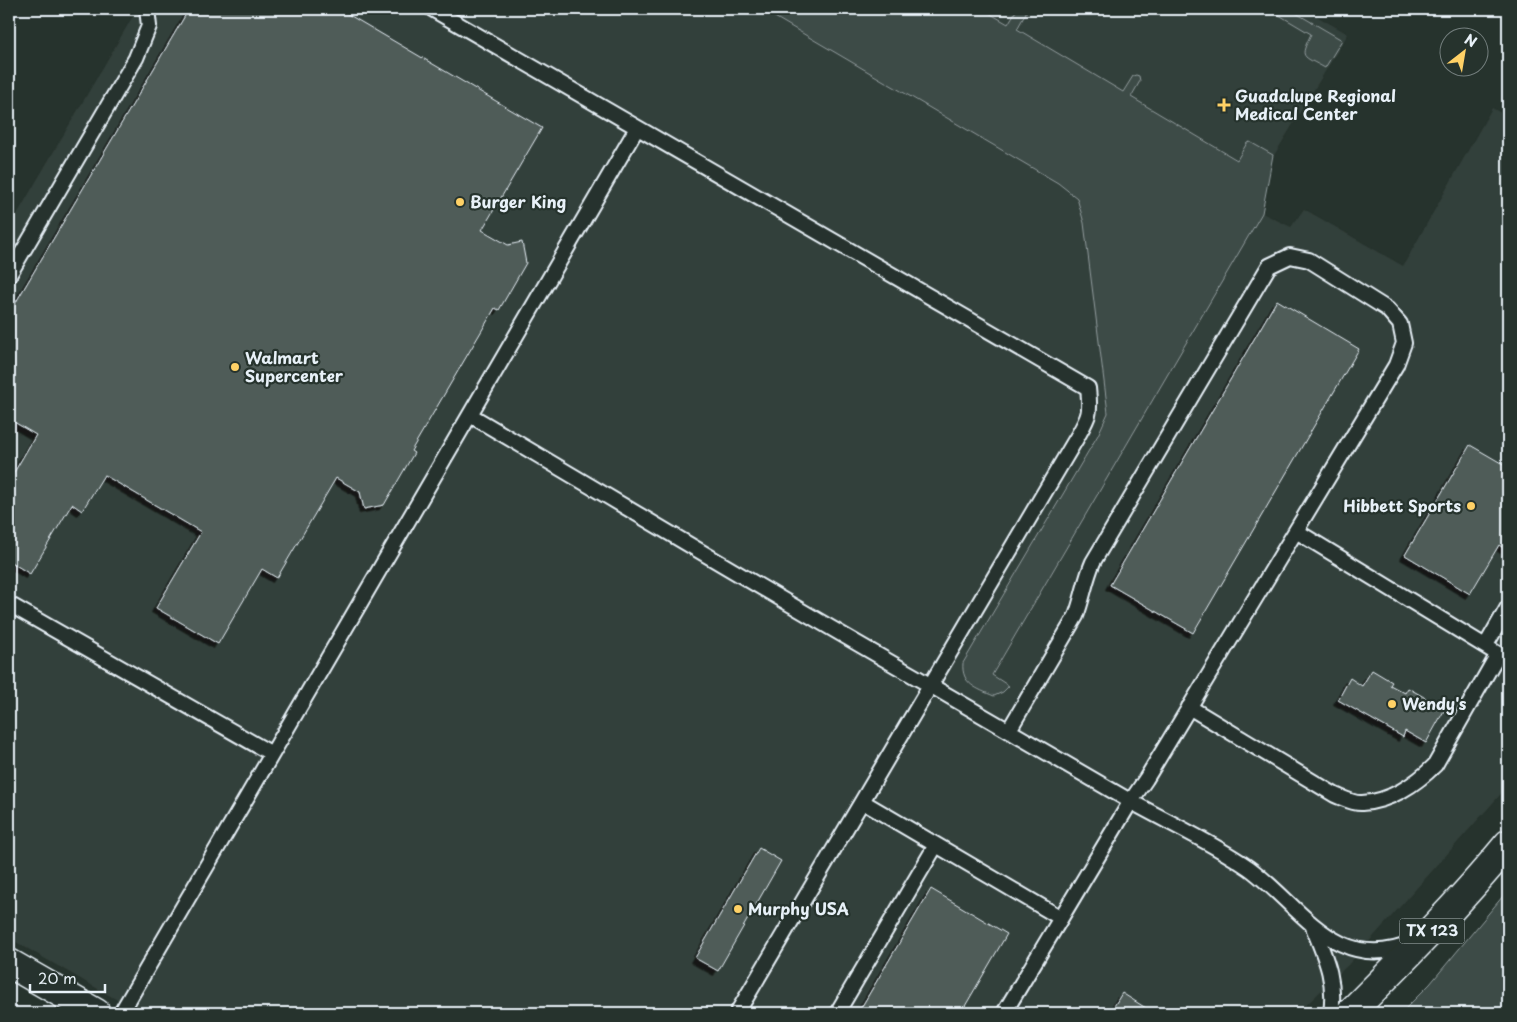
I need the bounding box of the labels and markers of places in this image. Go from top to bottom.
place label: Guadalupe Regional Medical Center [1235,83,1396,125]
marker: Guadalupe Regional Medical Center [1217,98,1231,112]
place label: Burger King [470,189,566,213]
marker: Burger King [454,196,466,208]
place label: Walmart Supercenter [245,345,344,387]
marker: Walmart Supercenter [229,361,241,373]
place label: Hibbett Sports [1343,493,1461,517]
marker: Hibbett Sports [1465,500,1477,512]
place label: Wendy's [1402,691,1467,715]
marker: Wendy's [1386,698,1398,710]
place label: Murphy USA [748,896,849,920]
marker: Murphy USA [732,903,744,915]

